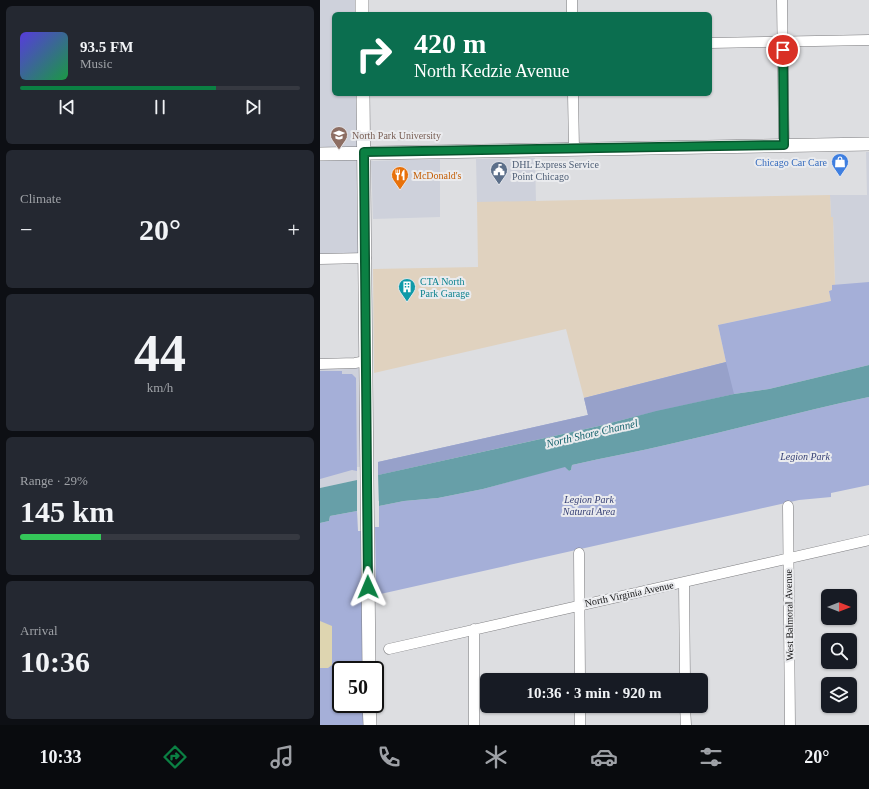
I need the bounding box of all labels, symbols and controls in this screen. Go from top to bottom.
icon: right [348,28,400,80]
text: 420 m [414,28,486,59]
pin [766,33,800,67]
text: 93.5 FM [80,39,133,55]
icon: arrive [772,39,794,61]
text: Music [80,56,113,71]
text: North Kedzie Avenue [414,61,570,81]
icon: previous [56,96,78,118]
icon: pause [149,96,171,118]
icon: next [242,96,264,118]
school or university icon: North Park University [329,125,349,150]
place label: North Park University [352,130,441,141]
shop icon: Chicago Car Care [830,152,850,177]
place label: Chicago Car Care [755,157,828,168]
place label: DHL Express Service Point Chicago [512,159,599,182]
public building icon: DHL Express Service Point Chicago [489,160,509,185]
restaurant icon: McDonald's [390,165,410,190]
place label: McDonald's [413,170,462,181]
text: Climate [20,191,61,206]
text: 20° [139,213,181,246]
text: − [20,217,32,242]
text: + [288,217,300,242]
place label: CTA North Park Garage [420,276,470,299]
building icon: CTA North Park Garage [397,277,417,302]
text: 44 [134,325,186,382]
text: km/h [147,380,173,395]
water label: North Shore Channel [544,417,639,450]
park label: Legion Park [779,451,830,462]
text: Range · 29% [20,473,88,488]
park label: Legion Park Natural Area [562,494,615,517]
text: 145 km [20,495,114,528]
position arrow [347,566,389,608]
street label: West Balmoral Avenue [783,568,795,661]
street label: North Virginia Avenue [584,579,675,609]
north arrow [821,589,857,625]
map controls [821,589,857,713]
text: Arrival [20,623,58,638]
button: search [821,633,857,669]
text: 10:36 [20,645,90,678]
speed limit sign: 50 [332,661,384,713]
button: layers [821,677,857,713]
text: 10:36 · 3 min · 920 m [527,685,662,701]
icon: directions [161,743,189,771]
icon: music [268,743,296,771]
icon: phone [375,743,403,771]
icon: climate [482,743,510,771]
icon: car [590,743,618,771]
icon: filters [697,743,725,771]
text: 10:33 [40,747,82,767]
text: 20° [804,747,829,767]

